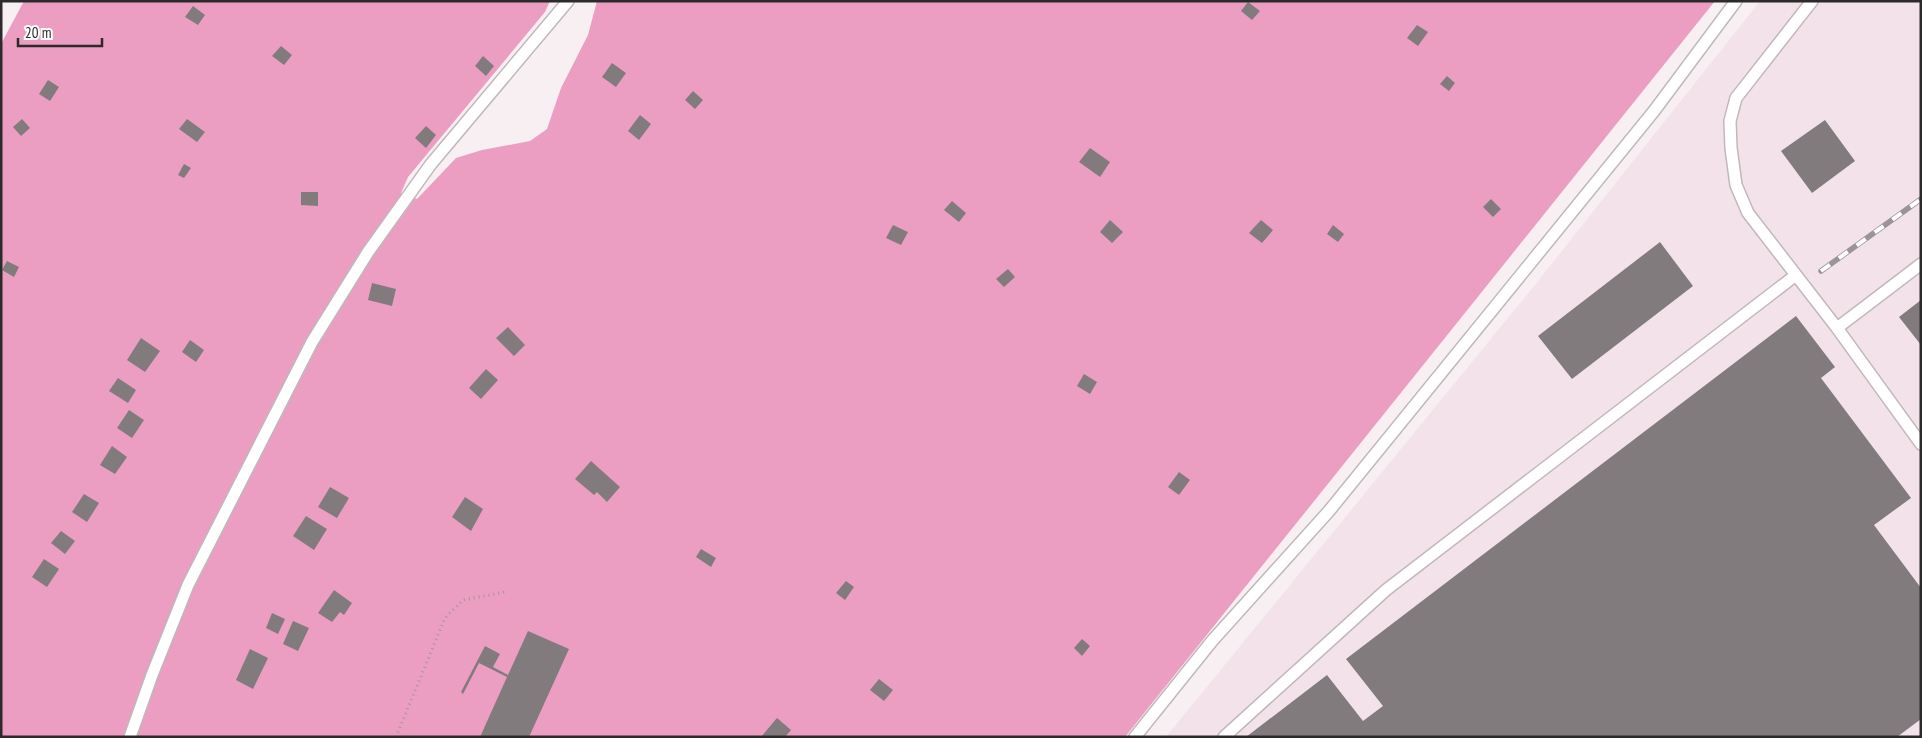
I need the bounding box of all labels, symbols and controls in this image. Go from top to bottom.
scale bar [18,15,101,47]
text: 20 m [25,23,51,42]

